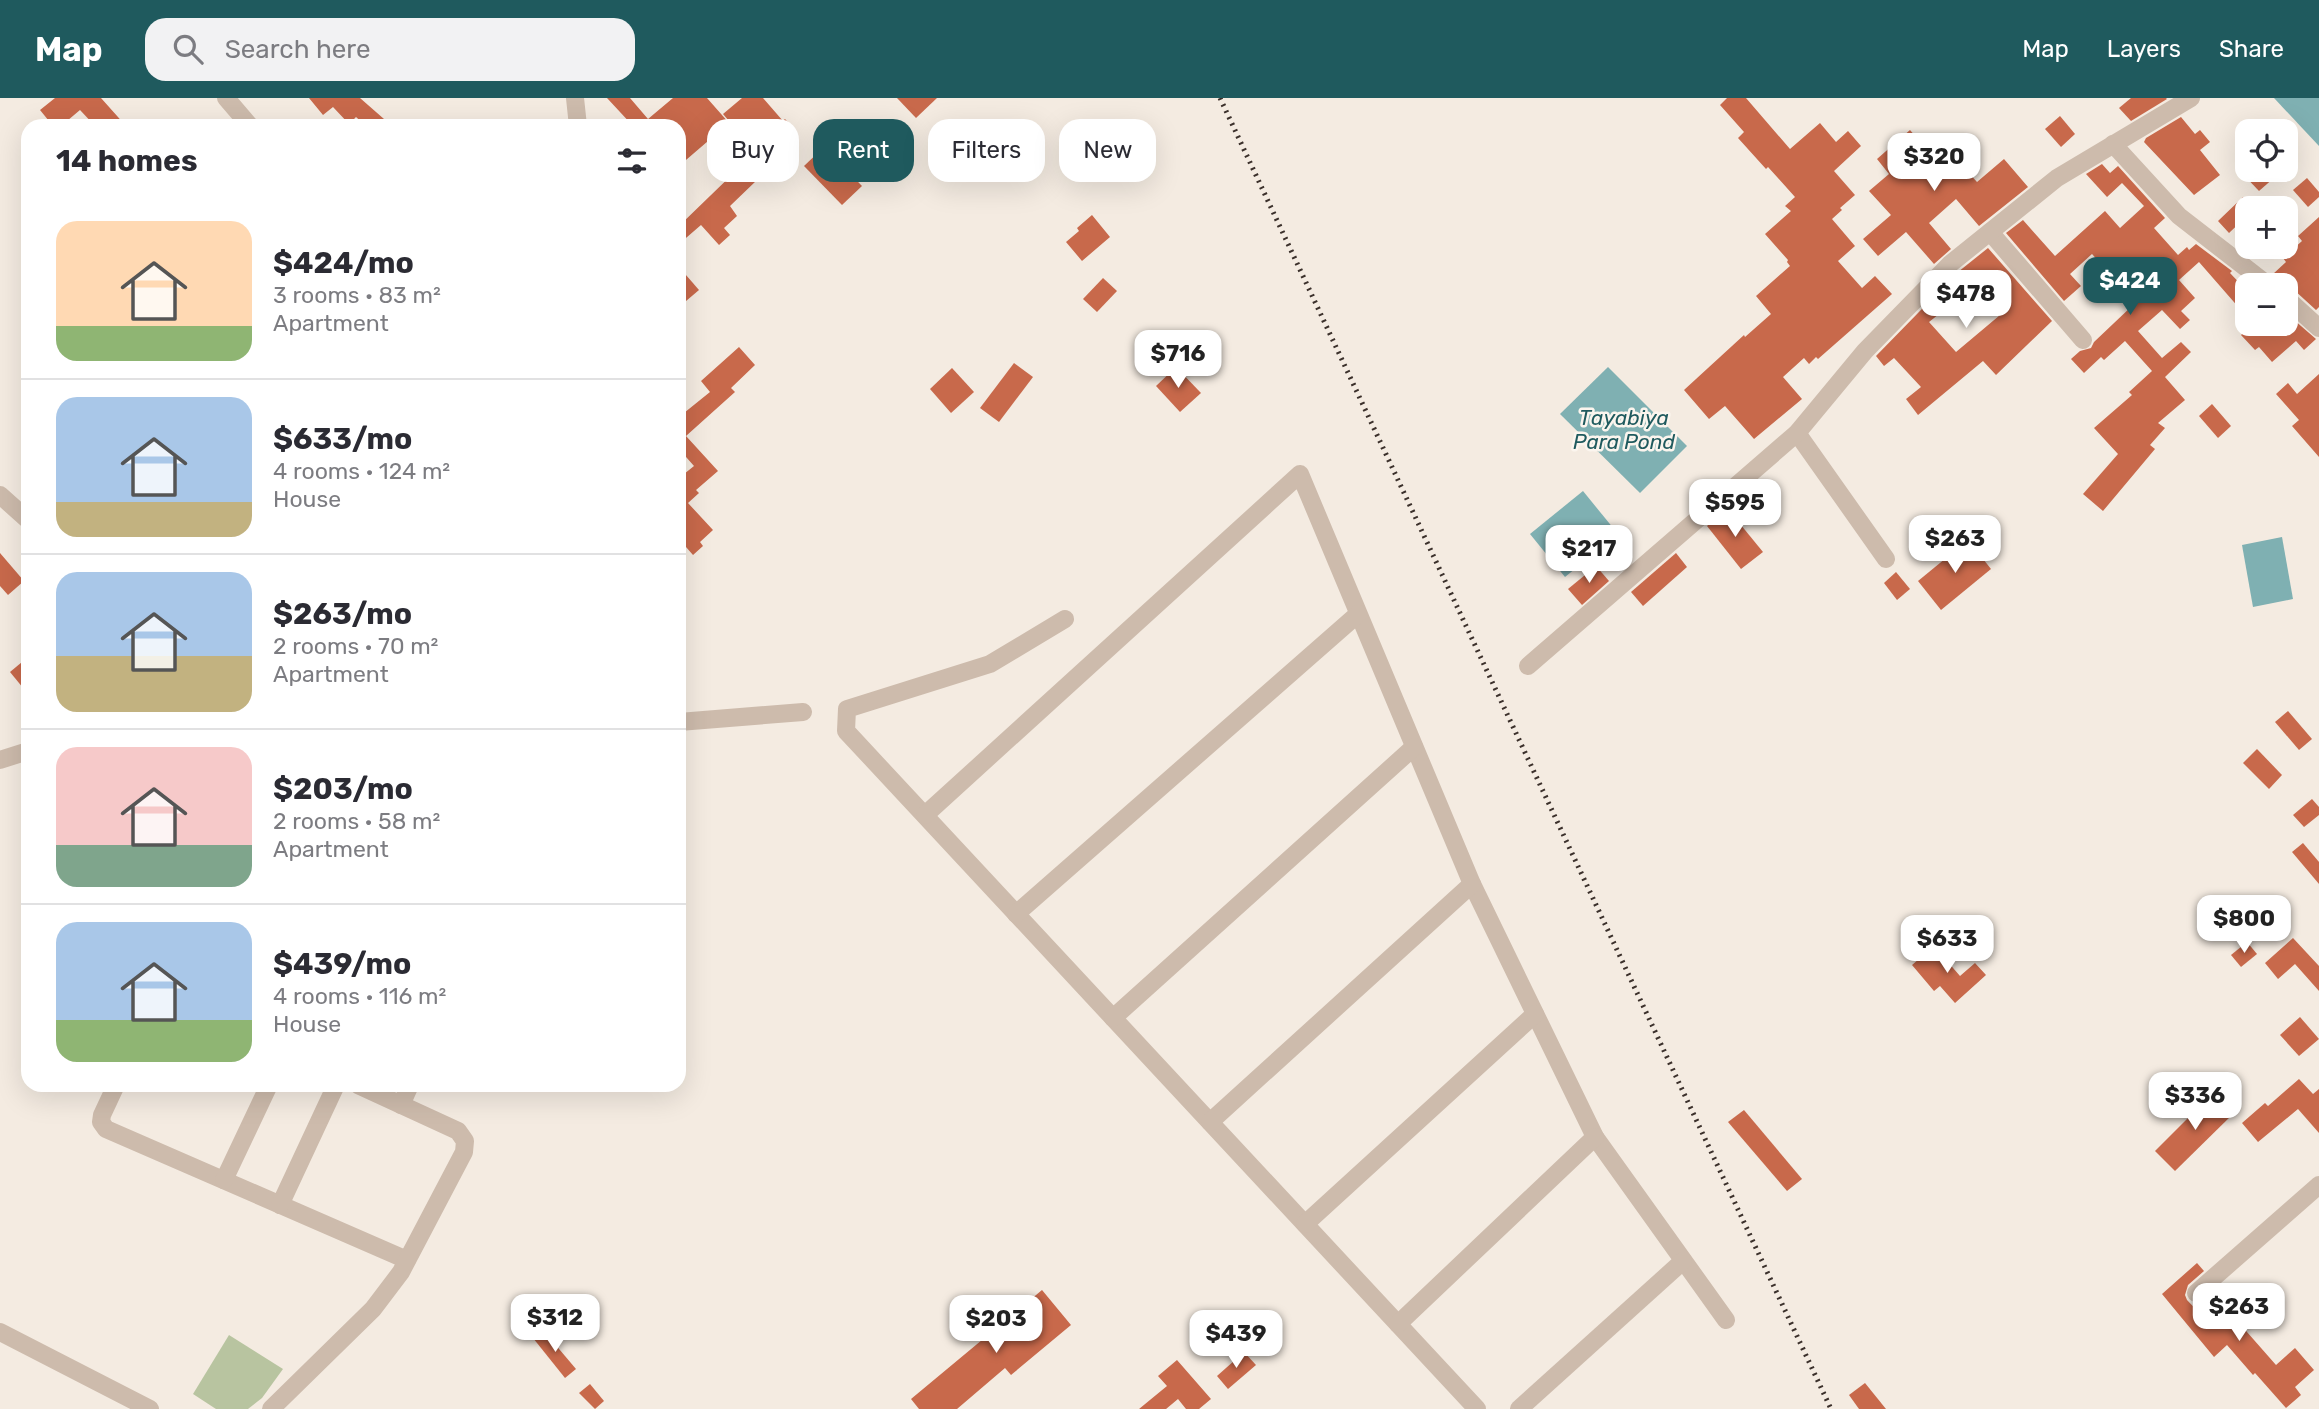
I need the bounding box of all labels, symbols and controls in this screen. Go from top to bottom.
search box [145,18,635,81]
text: Map [35,30,103,69]
icon: search [169,30,207,68]
text: Search here [225,34,370,65]
text: Map [2022,35,2069,63]
text: Layers [2107,35,2181,63]
text: Share [2219,35,2284,63]
chip: Buy [707,119,799,182]
chip: Rent [813,119,914,182]
chip: Filters [928,119,1045,182]
chip: New [1059,119,1156,182]
map controls [2235,119,2298,336]
button: locate [2235,119,2298,182]
pin: $320 [1893,134,1975,193]
icon: filters [613,142,651,180]
text: $320 [1903,142,1965,170]
text: 14 homes [56,143,198,179]
button: + [2235,196,2298,259]
text: $424/mo [273,245,414,281]
icon: home [112,249,196,333]
pin: $424 [2089,258,2171,317]
text: $424 [2099,266,2161,294]
pin: $478 [1925,271,2007,330]
button: − [2235,273,2298,336]
text: $478 [1936,279,1996,307]
text: 3 rooms · 83 m² [273,281,441,309]
text: Apartment [273,309,389,337]
pin: $716 [1137,330,1219,390]
text: $716 [1151,339,1205,367]
water label: Tayabiya Para Pond [1573,405,1676,454]
text: $633/mo [273,421,412,457]
icon: home [112,425,196,509]
text: 4 rooms · 124 m² [273,457,450,485]
pin: $595 [1694,480,1776,539]
text: House [273,485,341,513]
text: $595 [1705,488,1765,516]
pin: $263 [1914,516,1996,575]
text: $263 [1925,524,1985,552]
pin: $217 [1548,526,1630,585]
text: $217 [1562,534,1616,562]
text: $263/mo [273,596,412,632]
icon: home [112,600,196,684]
text: 2 rooms · 70 m² [273,632,438,660]
text: Apartment [273,660,389,688]
text: $203/mo [273,771,413,807]
icon: home [112,775,196,859]
text: 2 rooms · 58 m² [273,807,440,835]
text: Apartment [273,835,389,863]
pin: $800 [2203,896,2285,955]
text: $800 [2213,904,2275,932]
pin: $633 [1906,916,1988,975]
text: $633 [1917,924,1977,952]
text: $439/mo [273,946,411,982]
icon: home [112,950,196,1034]
text: 4 rooms · 116 m² [273,982,446,1010]
text: House [273,1010,341,1038]
pin: $336 [2154,1072,2236,1132]
text: $336 [2165,1081,2225,1109]
pin: $263 [2198,1284,2280,1343]
text: $263 [2209,1292,2269,1320]
pin: $312 [514,1294,596,1354]
pin: $203 [955,1296,1037,1355]
text: $312 [527,1303,583,1331]
text: $203 [965,1304,1027,1332]
pin: $439 [1195,1310,1277,1370]
text: $439 [1206,1319,1266,1347]

